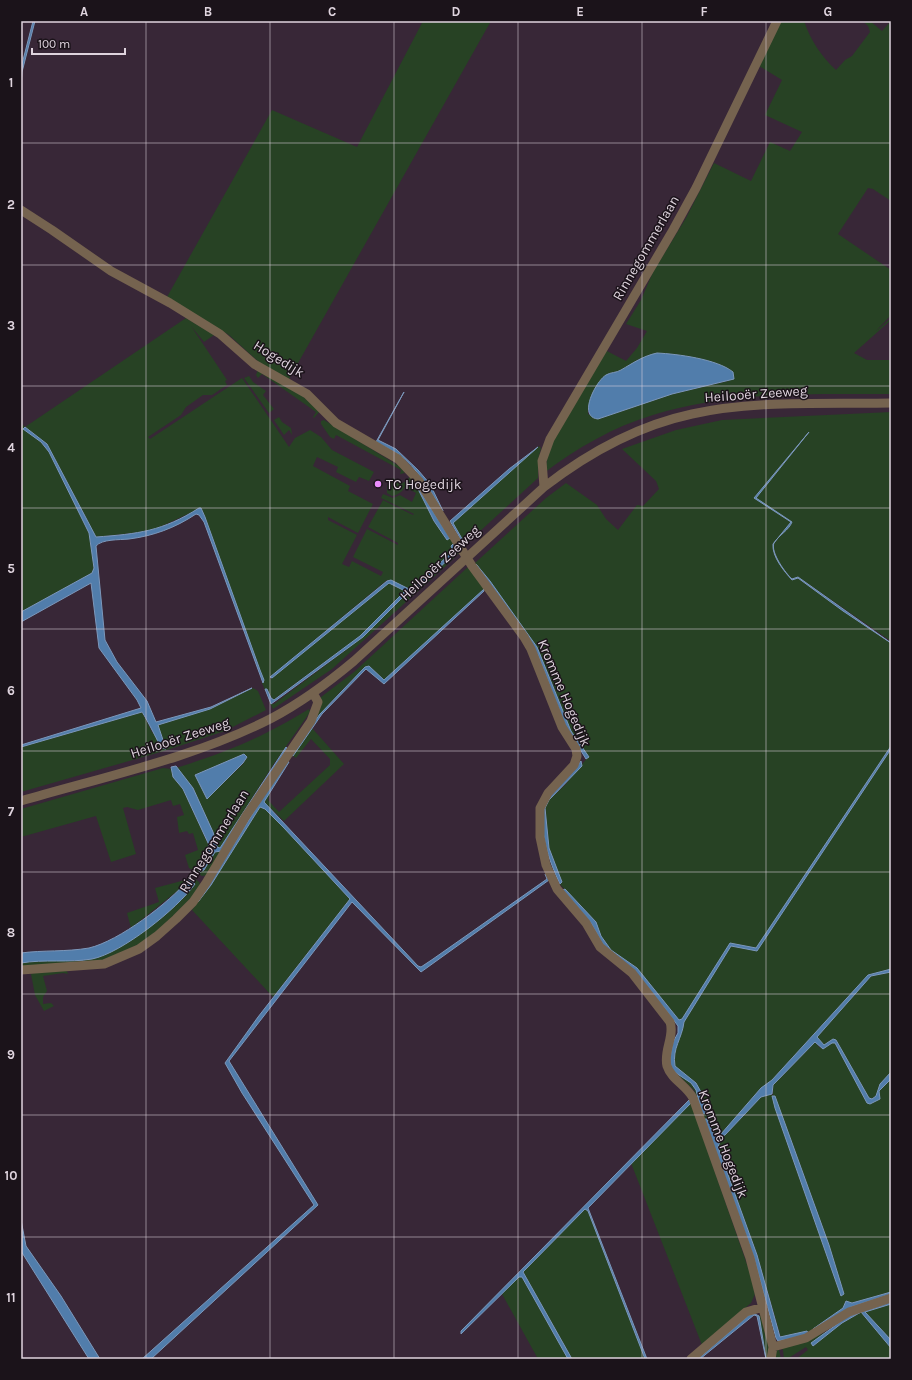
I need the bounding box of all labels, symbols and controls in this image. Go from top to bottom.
text: A [80,4,88,19]
text: B [204,4,212,19]
text: C [328,4,336,19]
text: D [452,4,461,19]
text: E [576,4,584,19]
text: F [700,4,708,19]
text: G [824,4,832,19]
scale bar [32,30,125,56]
text: 100 m [38,37,70,51]
text: 1 [9,75,13,90]
street label: Rinnegommerlaan [609,192,683,304]
text: 2 [7,197,15,212]
text: 3 [7,318,15,333]
street label: Hogedijk [250,337,308,381]
street label: Heilooër Zeeweg [704,382,808,406]
text: 4 [7,440,15,455]
place label: TC Hogedijk [386,476,462,493]
marker: TC Hogedijk [373,479,383,489]
street label: Heilooër Zeeweg [396,521,484,604]
text: 5 [7,561,15,576]
street label: Kromme Hogedijk [534,637,594,749]
text: 6 [7,683,15,698]
street label: Heilooër Zeeweg [128,714,232,762]
street label: Rinnegommerlaan [175,786,253,896]
text: 7 [8,804,15,819]
text: 8 [7,925,15,940]
text: 9 [7,1047,15,1062]
street label: Kromme Hogedijk [694,1087,752,1201]
text: 10 [5,1168,17,1183]
text: 11 [6,1290,16,1305]

